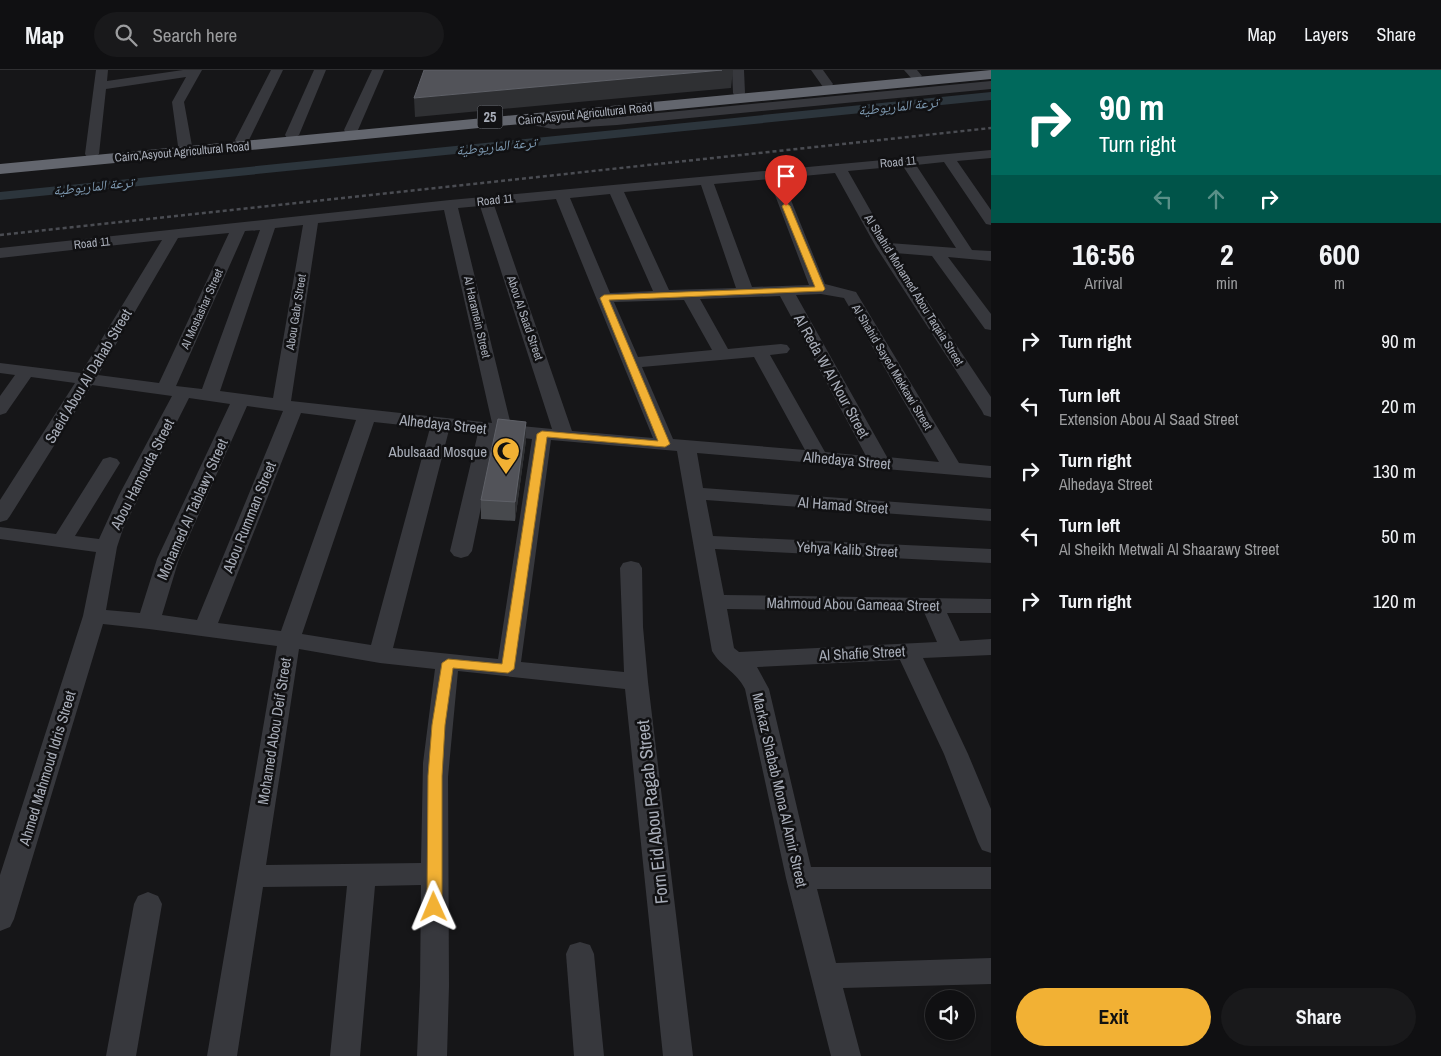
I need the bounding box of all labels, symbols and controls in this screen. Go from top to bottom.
search box [94,12,444,57]
text: Map [25,19,64,51]
icon: search [112,21,140,49]
text: Search here [152,22,237,48]
text: Map [1248,22,1276,47]
text: Layers [1304,22,1349,47]
text: Share [1377,22,1416,47]
text: 90 m [1099,84,1164,131]
icon: right [1016,90,1081,155]
water label: ترعة الماريوطية [857,93,942,119]
street label: Cairo,Asyout Agricultural Road [517,99,653,129]
road number: 25 [478,106,502,128]
text: Turn right [1099,129,1176,159]
water label: ترعة الماريوطية [455,133,540,159]
street label: Cairo,Asyout Agricultural Road [114,138,250,166]
street label: Road 11 [879,152,917,172]
pin [765,155,807,206]
icon: arrive [772,162,800,190]
water label: ترعة الماريوطية [52,173,137,199]
icon: left [1149,185,1177,213]
icon: ahead [1202,185,1230,213]
icon: right [1255,185,1283,213]
street label: Road 11 [476,190,514,210]
street label: Al Shahid Mohamed Abou Taqaia Street [860,210,967,369]
street label: Road 11 [73,233,111,253]
text: 16:56 [1072,234,1135,274]
text: 2 [1220,234,1234,274]
text: 600 [1319,234,1360,274]
street label: Al Mostashar Street [177,266,227,353]
text: Arrival [1085,272,1122,294]
text: min [1216,272,1238,294]
text: m [1334,272,1345,294]
street label: Abou Gabr Street [282,273,310,352]
street label: Al Haramein Street [460,273,494,360]
street label: Abou Al Saad Street [503,273,547,363]
street label: Al Shahid Sayed Mekkawi Street [848,300,936,433]
street label: Saeid Abou Al Dahab Street [40,304,137,447]
street label: Al Reda W Al Nour Street [789,309,875,442]
icon: right [1016,327,1044,355]
text: Turn right [1059,328,1131,354]
text: 90 m [1381,328,1416,354]
text: Turn left [1059,382,1120,408]
icon: left [1016,392,1044,420]
text: 20 m [1381,393,1416,419]
text: Extension Abou Al Saad Street [1059,408,1238,430]
street label: Alhedaya Street [397,409,488,439]
street label: Abou Hamouda Street [105,414,179,534]
street label: Mohamed Al Tablawy Street [151,435,233,583]
mosque icon: Abulsaad Mosque [491,436,521,475]
place label: Abulsaad Mosque [388,441,487,462]
street label: Alhedaya Street [801,446,892,474]
text: Turn right [1059,447,1131,473]
icon: right [1016,457,1044,485]
street label: Abou Rumman Street [217,458,281,577]
text: 130 m [1373,458,1416,484]
text: Alhedaya Street [1059,473,1152,495]
street label: Al Hamad Street [796,491,889,519]
text: Turn left [1059,512,1120,538]
icon: left [1016,522,1044,550]
text: 50 m [1381,523,1416,549]
street label: Yehya Kalib Street [796,536,899,562]
text: Al Sheikh Metwali Al Shaarawy Street [1059,538,1279,560]
icon: right [1016,587,1044,615]
text: Turn right [1059,588,1131,614]
text: 120 m [1373,588,1416,614]
street label: Mahmoud Abou Gameaa Street [766,592,940,616]
street label: Al Shafie Street [817,640,906,666]
street label: Mohamed Abou Deif Street [252,656,296,806]
street label: Ahmed Mahmoud Idris Street [13,688,81,849]
street label: Markaz Shabab Mona Al Amir Street [747,691,813,890]
street label: Forn Eid Abou Ragab Street [630,719,674,905]
position arrow [407,880,459,932]
button: Exit [1016,988,1211,1046]
button: Share [1221,988,1416,1046]
map controls [925,990,975,1040]
button: sound [925,990,975,1040]

